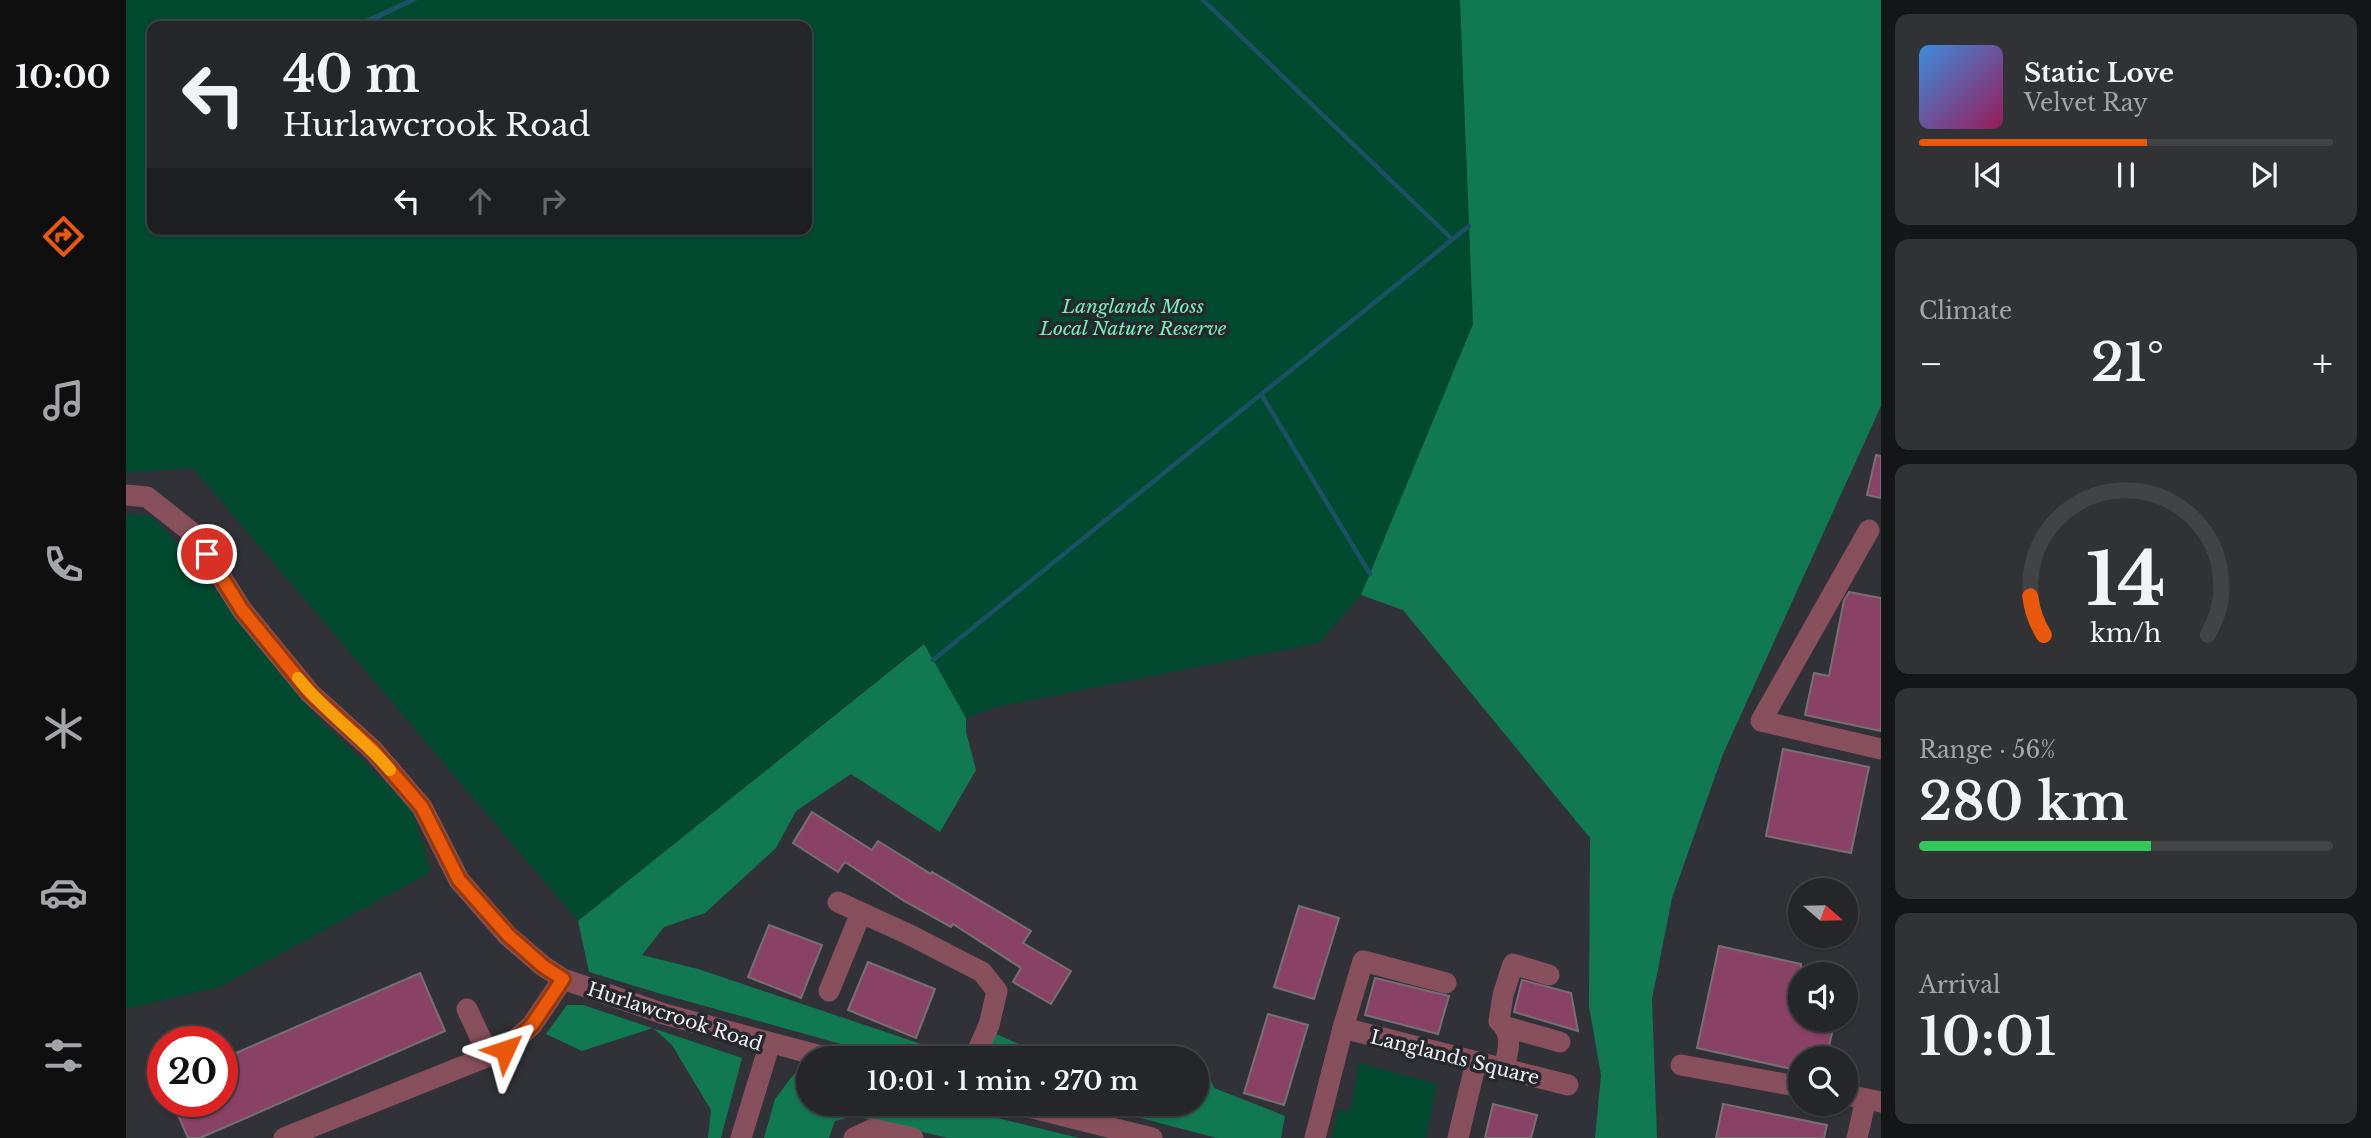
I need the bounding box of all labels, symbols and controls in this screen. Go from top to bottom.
text: 40 m [283,44,420,105]
icon: left [168,49,259,140]
text: 10:00 [15,57,111,97]
text: Static Love [2024,57,2174,89]
text: Velvet Ray [2024,89,2148,117]
text: Hurlawcrook Road [283,105,590,145]
icon: previous [1969,156,2007,194]
icon: pause [2107,156,2145,194]
icon: next [2245,156,2283,194]
icon: left [388,182,426,220]
icon: ahead [461,182,499,220]
icon: right [534,182,572,220]
icon: directions [39,212,88,261]
park label: Langlands Moss Local Nature Reserve [1039,295,1227,340]
text: Climate [1919,297,2012,325]
text: 21° [2091,331,2164,395]
text: − [1919,340,1943,387]
text: + [2312,340,2333,387]
icon: music [39,376,88,425]
pin [177,524,237,584]
text: 14 [2086,534,2166,625]
icon: arrive [188,535,226,573]
icon: phone [39,540,88,589]
text: km/h [2091,618,2161,649]
icon: climate [39,704,88,753]
text: Range · 56% [1919,736,2056,764]
text: 280 km [1919,770,2128,834]
icon: car [39,868,88,917]
north arrow [1788,878,1858,948]
map controls [1788,878,1858,1116]
button: sound [1788,962,1858,1032]
text: Arrival [1919,971,2000,999]
street label: Hurlawcrook Road [585,977,765,1056]
text: 10:01 [1919,1005,2057,1069]
position arrow [468,1013,542,1087]
street label: Langlands Square [1368,1025,1542,1090]
speed limit sign: 20 [147,1026,238,1117]
icon: filters [39,1031,88,1080]
button: search [1788,1046,1858,1116]
text: 10:01 · 1 min · 270 m [867,1065,1138,1097]

